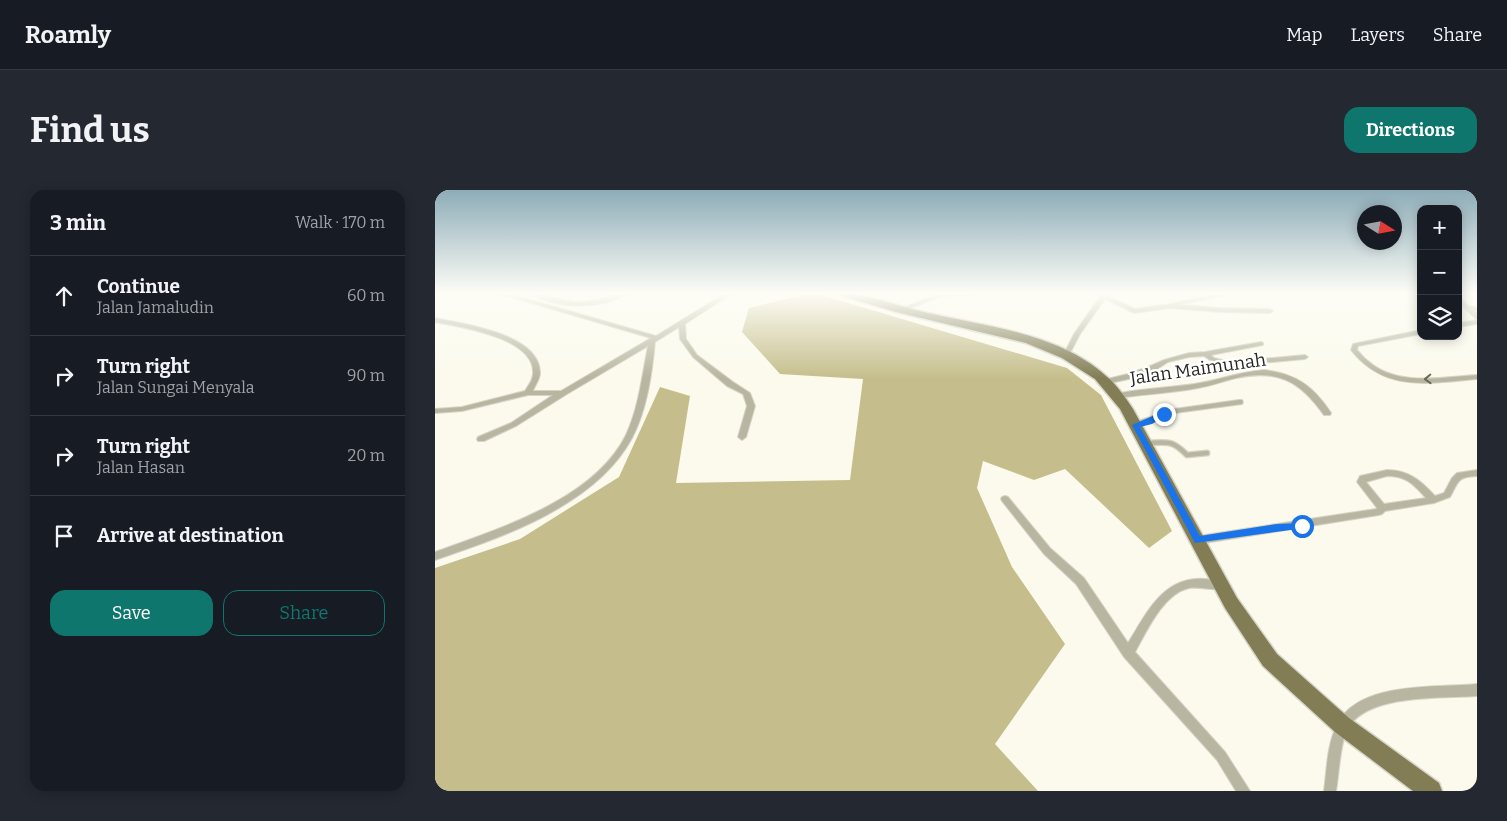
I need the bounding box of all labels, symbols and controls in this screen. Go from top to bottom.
text: Roamly [25,21,111,49]
text: Map [1286,24,1322,46]
text: Layers [1350,24,1405,46]
text: Share [1433,24,1482,46]
button: Directions [1344,107,1477,153]
text: Find us [30,109,150,151]
north arrow [1357,205,1402,250]
map controls [1417,205,1462,340]
button: + [1417,205,1462,250]
text: 3 min [50,210,106,236]
text: Walk · 170 m [295,213,385,232]
button: − [1417,250,1462,295]
text: Continue [97,275,180,298]
icon: ahead [50,282,78,310]
text: 60 m [347,286,385,305]
button: layers [1417,295,1462,340]
text: Jalan Jamaludin [97,298,214,317]
street label: Jalan Maimunah [1128,349,1267,390]
text: Turn right [97,355,190,378]
icon: right [50,362,78,390]
text: 90 m [347,366,385,385]
one-way arrow [1424,374,1432,384]
text: Jalan Sungai Menyala [97,378,254,397]
route end [1153,403,1176,426]
text: Turn right [97,435,190,458]
icon: right [50,442,78,470]
text: 20 m [348,446,385,465]
text: Jalan Hasan [97,458,185,477]
route start [1291,515,1314,538]
icon: arrive [50,522,78,550]
text: Arrive at destination [97,524,284,547]
button: Save [50,590,213,636]
button: Share [223,590,385,636]

